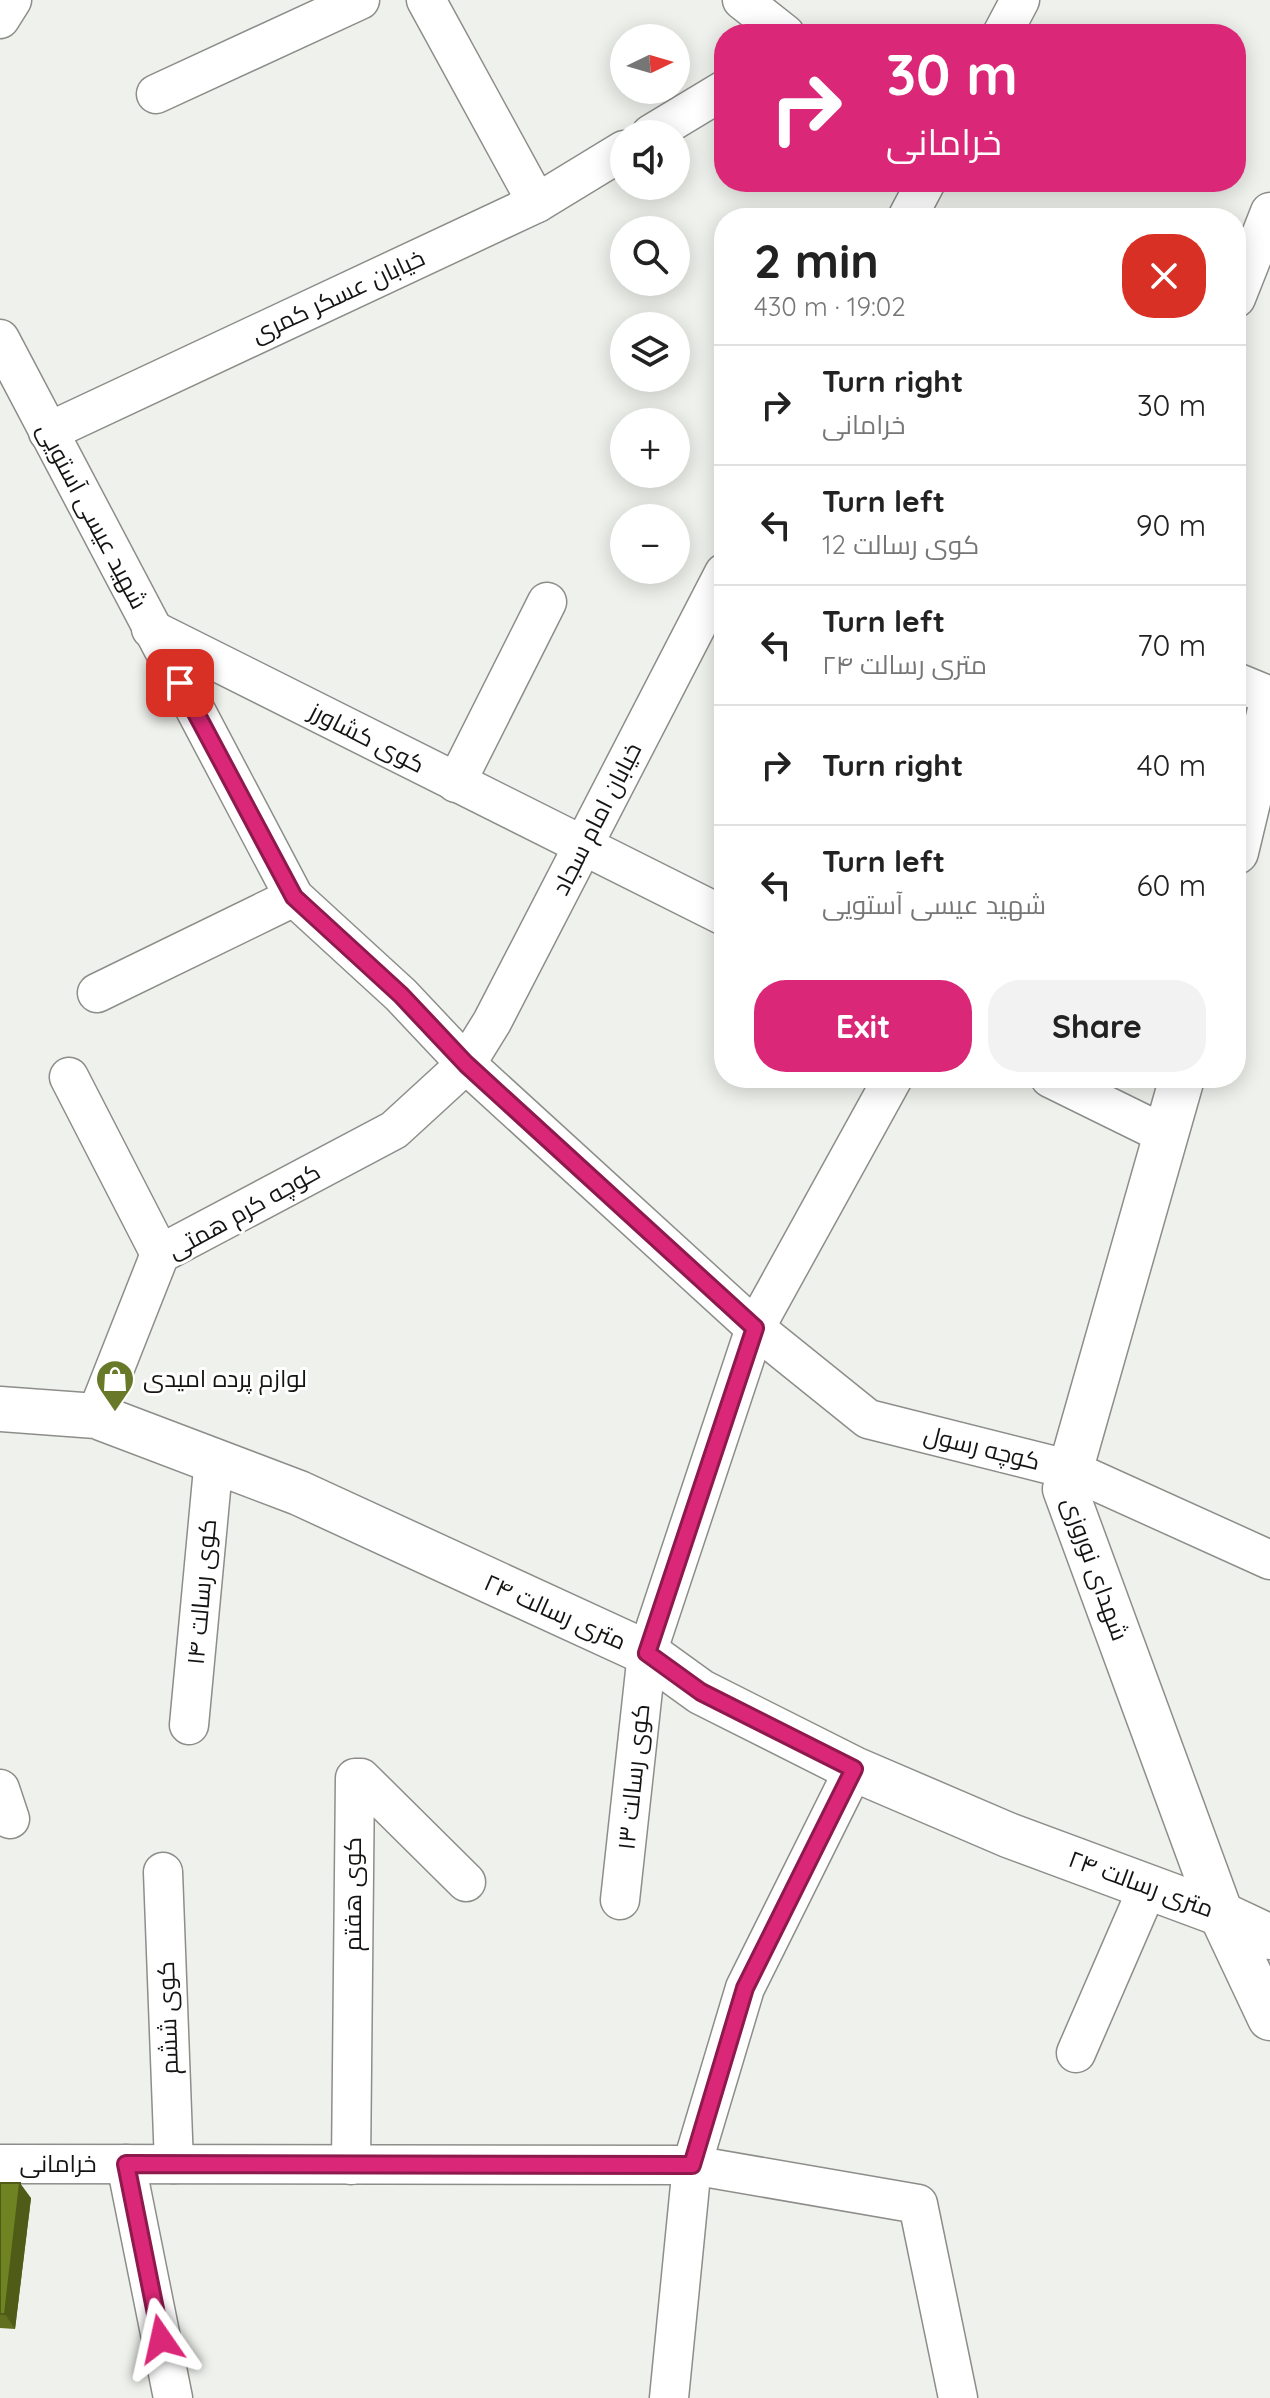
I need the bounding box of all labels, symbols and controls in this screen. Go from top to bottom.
north arrow [610,24,690,104]
map controls [610,24,690,584]
text: 30 m [886,39,1018,109]
icon: right [754,56,858,160]
text: خرامانی [886,119,1002,164]
button: sound [610,120,690,200]
button: search [610,216,690,296]
text: 2 min [754,230,879,290]
button: close [1122,234,1206,318]
street label: خیابان عسکر کمری [246,242,429,348]
text: 430 m · 19:02 [754,290,906,323]
button: layers [610,312,690,392]
text: Turn right [822,362,963,400]
icon: right [754,383,798,427]
text: 30 m [1137,386,1206,424]
button: + [610,408,690,488]
text: خرامانی [822,408,906,441]
street label: شهید عیسی آستویی [31,417,155,614]
text: Turn left [822,482,945,520]
icon: left [754,503,798,547]
button: − [610,504,690,584]
text: 90 m [1136,506,1206,544]
text: کوی رسالت 12 [822,528,979,561]
text: Turn left [822,602,945,640]
icon: left [754,623,798,667]
text: 70 m [1137,626,1206,664]
text: ۲۴ متری رسالت [822,648,987,681]
pin [146,649,214,717]
icon: arrive [158,661,202,705]
street label: کوی کشاورز [303,694,430,779]
street label: خیابان امام سجاد [545,737,649,901]
icon: right [754,743,798,787]
text: Turn right [822,746,963,784]
text: 40 m [1137,746,1206,784]
text: Turn left [822,842,945,880]
icon: left [754,863,798,907]
text: 60 m [1136,866,1206,904]
text: شهید عیسی آستویی [822,888,1046,921]
button: Exit [754,980,972,1072]
button: Share [988,980,1206,1072]
street label: کوچه کرم همتی [162,1156,326,1266]
shop icon: لوازم پرده امیدی [94,1358,136,1413]
place label: لوازم پرده امیدی [143,1363,307,1395]
street label: کوچه رسول [921,1418,1043,1478]
street label: شهدای نوروزی [1056,1493,1136,1645]
street label: کوی رسالت ۱۴ [180,1518,222,1666]
street label: ۲۴ متری رسالت [480,1566,631,1656]
street label: کوی رسالت ۱۳ [610,1702,656,1851]
street label: کوی هفتم [337,1837,369,1951]
street label: ۲۴ متری رسالت [1065,1843,1218,1923]
street label: کوی ششم [150,1961,186,2075]
street label: خرامانی [19,2148,97,2178]
position arrow [119,2297,203,2381]

